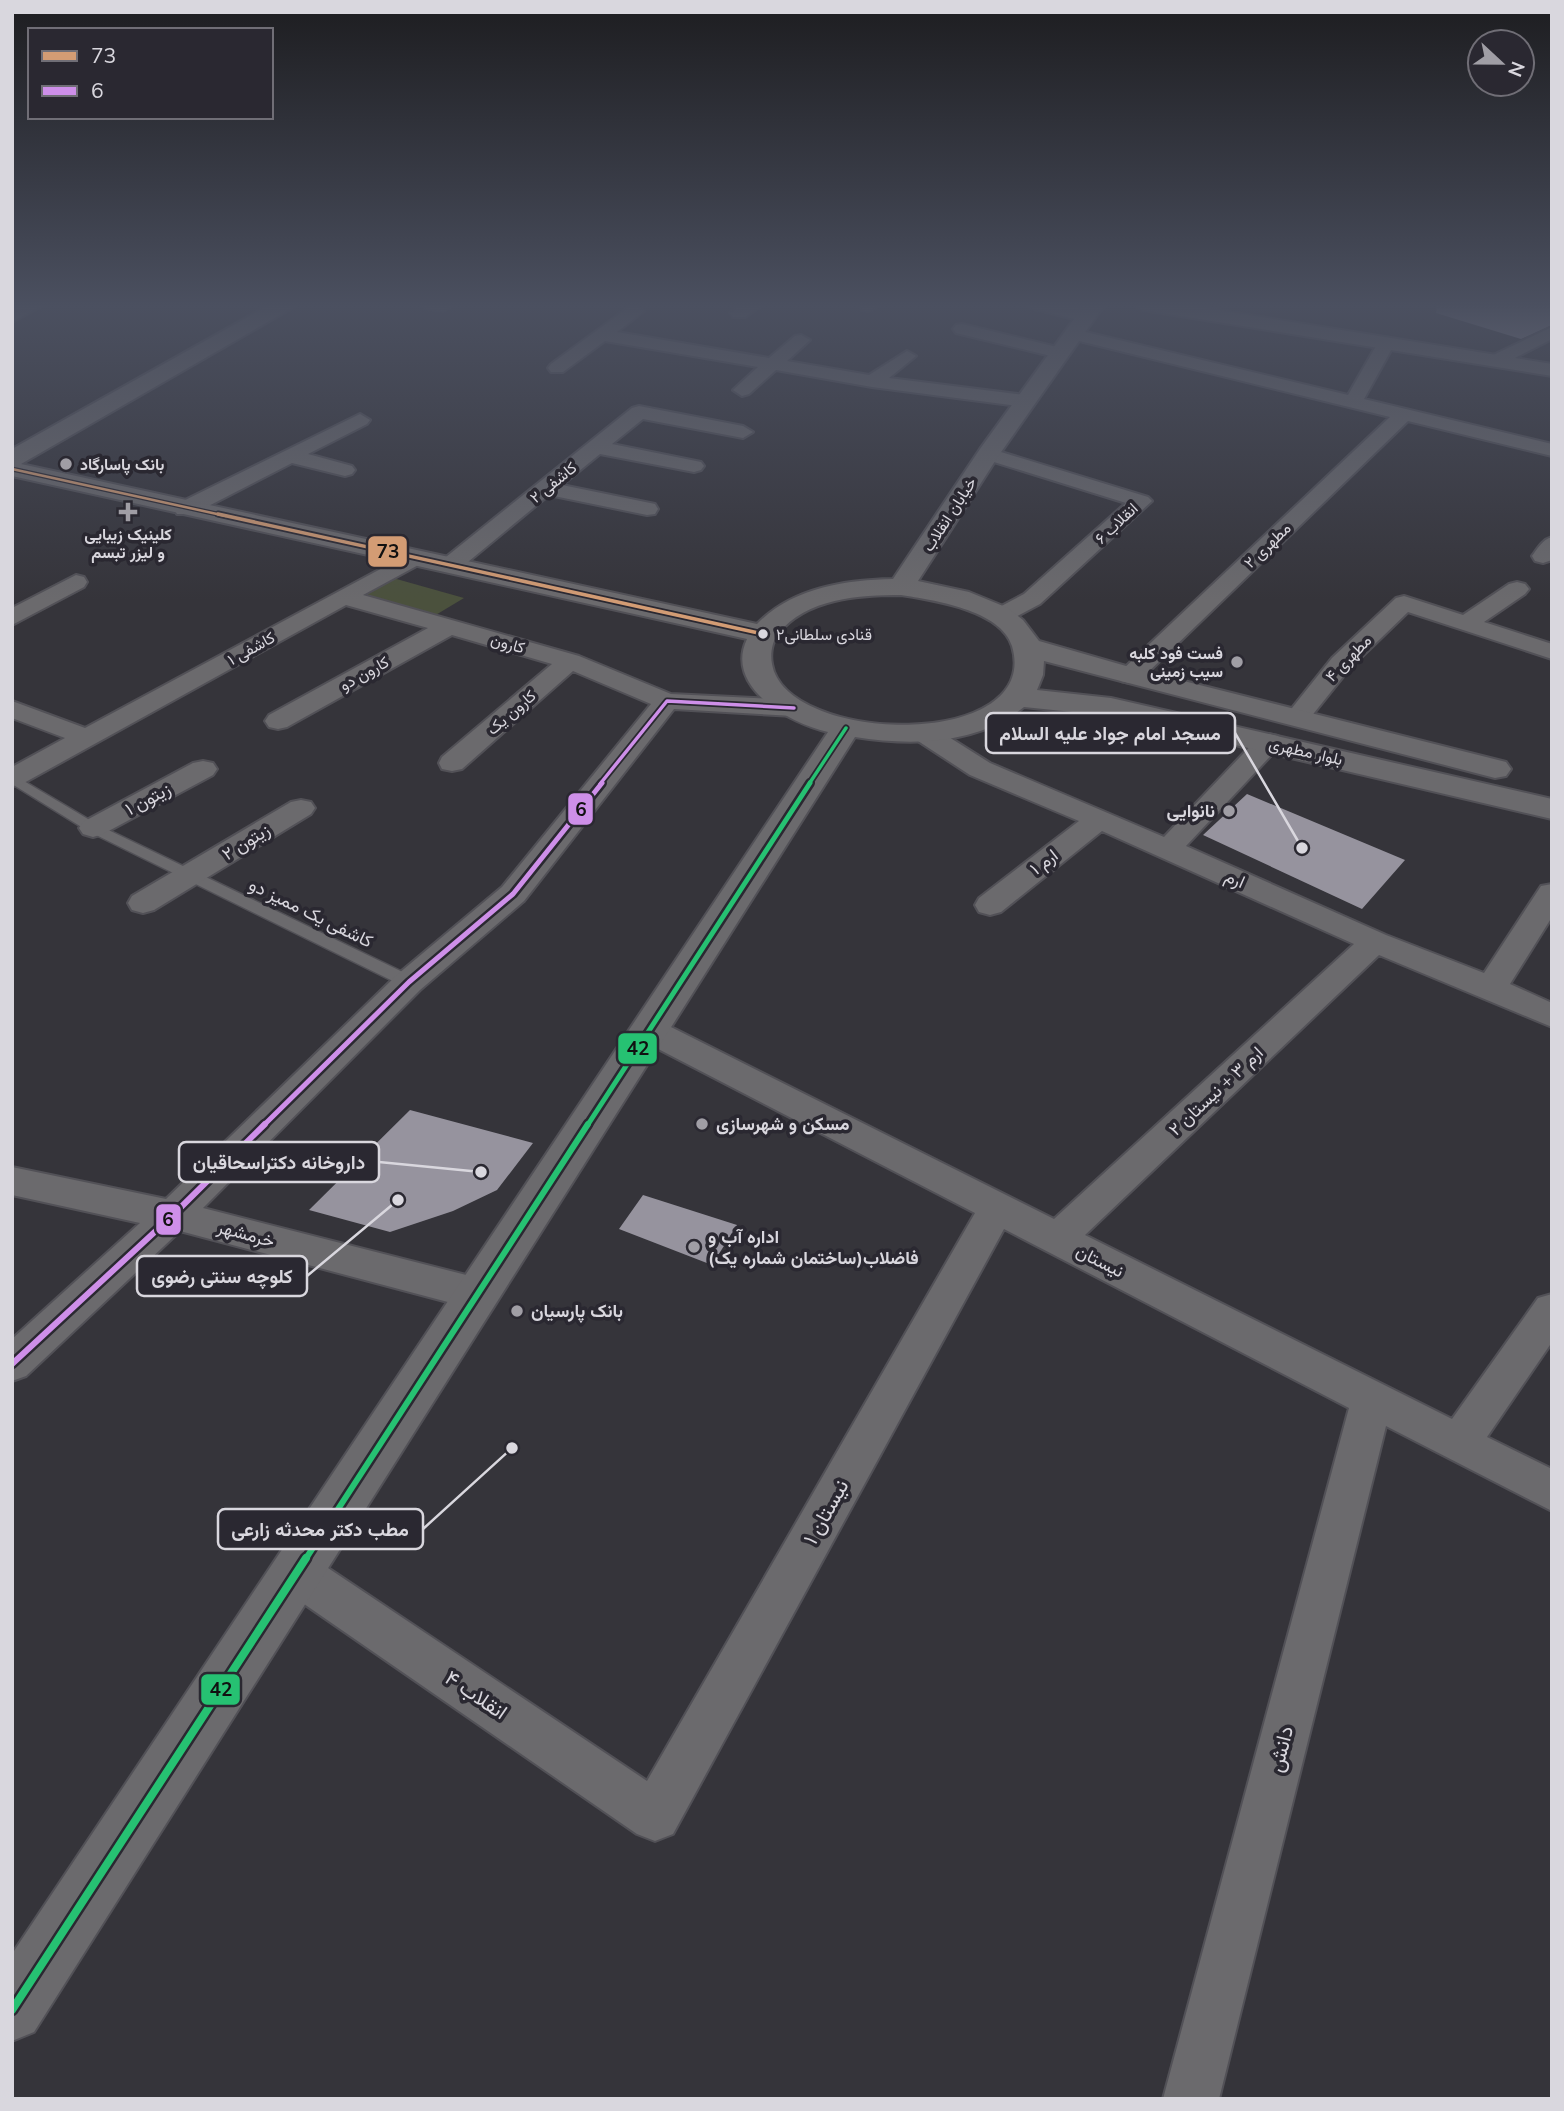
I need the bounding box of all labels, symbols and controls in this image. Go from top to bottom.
legend [28,28,273,119]
north arrow [1466,28,1536,98]
text: 73 [91,42,116,68]
text: N [1503,58,1531,81]
text: 6 [91,77,104,103]
place label: بانک پاسارگاد [80,454,164,476]
marker: بانک پاسارگاد [58,456,74,472]
street label: کاشفی ۲ [525,457,581,508]
street label: خیابان انقلاب [918,473,981,555]
street label: انقلاب ۶ [1090,498,1142,548]
marker: کلینیک زیبایی و لیزر تبسم [118,502,138,522]
street label: مطهری ۲ [1239,518,1295,573]
place label: کلینیک زیبایی و لیزر تبسم [84,524,172,563]
line badge: 73 [367,535,408,568]
text: 73 [377,539,399,563]
place label: قنادی سلطانی۲ [776,624,872,645]
street label: کاشفی ۱ [224,627,279,670]
marker: قنادی سلطانی۲ [756,627,770,641]
street label: کارون [488,629,527,658]
street label: مطهری ۴ [1321,630,1376,687]
place label: فست فود کلبه سیب زمینی [1129,643,1223,682]
street label: کارون دو [336,651,393,696]
marker: فست فود کلبه سیب زمینی [1229,654,1245,670]
street label: کارون یک [482,685,540,740]
callout: مسجد امام جواد علیه السلام [986,713,1235,753]
text: مسجد امام جواد علیه السلام [999,721,1221,746]
street label: بلوار مطهری [1267,733,1345,770]
street label: زیتون ۱ [121,777,174,820]
line badge: 6 [567,792,594,826]
text: 6 [575,797,587,821]
place label: نانوایی [1167,799,1215,822]
marker: نانوایی [1221,803,1237,819]
street label: زیتون ۲ [217,818,274,865]
street label: ارم ۱ [1025,843,1063,881]
street label: ارم [1221,864,1249,894]
street label: کاشفی یک ممیز دو [246,873,377,952]
line badge: 42 [617,1032,658,1065]
text: 42 [627,1036,649,1060]
street label: ارم ۳ + نیستان ۲ [1164,1041,1268,1141]
place label: مسکن و شهرسازی [716,1112,850,1135]
marker: مسکن و شهرسازی [694,1116,710,1132]
callout: داروخانه دکتراسحاقیان [179,1142,379,1182]
text: داروخانه دکتراسحاقیان [193,1150,365,1175]
line badge: 6 [155,1203,182,1236]
text: 6 [162,1207,174,1231]
street label: خرمشهر [214,1215,277,1252]
place label: اداره آب و فاضلاب(ساختمان شماره یک) [708,1225,919,1269]
marker: اداره آب و فاضلاب(ساختمان شماره یک) [686,1239,702,1255]
street label: نیستان [1072,1239,1128,1282]
callout: کلوچه سنتی رضوی [137,1256,307,1296]
text: کلوچه سنتی رضوی [151,1264,293,1290]
place label: بانک پارسیان [531,1299,623,1323]
marker: بانک پارسیان [509,1303,525,1319]
street label: نیستان ۱ [797,1474,854,1549]
callout: مطب دکتر محدثه زارعی [218,1509,423,1549]
text: مطب دکتر محدثه زارعی [231,1517,409,1542]
street label: انقلاب ۴ [440,1664,513,1724]
line badge: 42 [200,1673,241,1706]
text: 42 [210,1677,232,1701]
street label: دانش [1262,1723,1298,1775]

